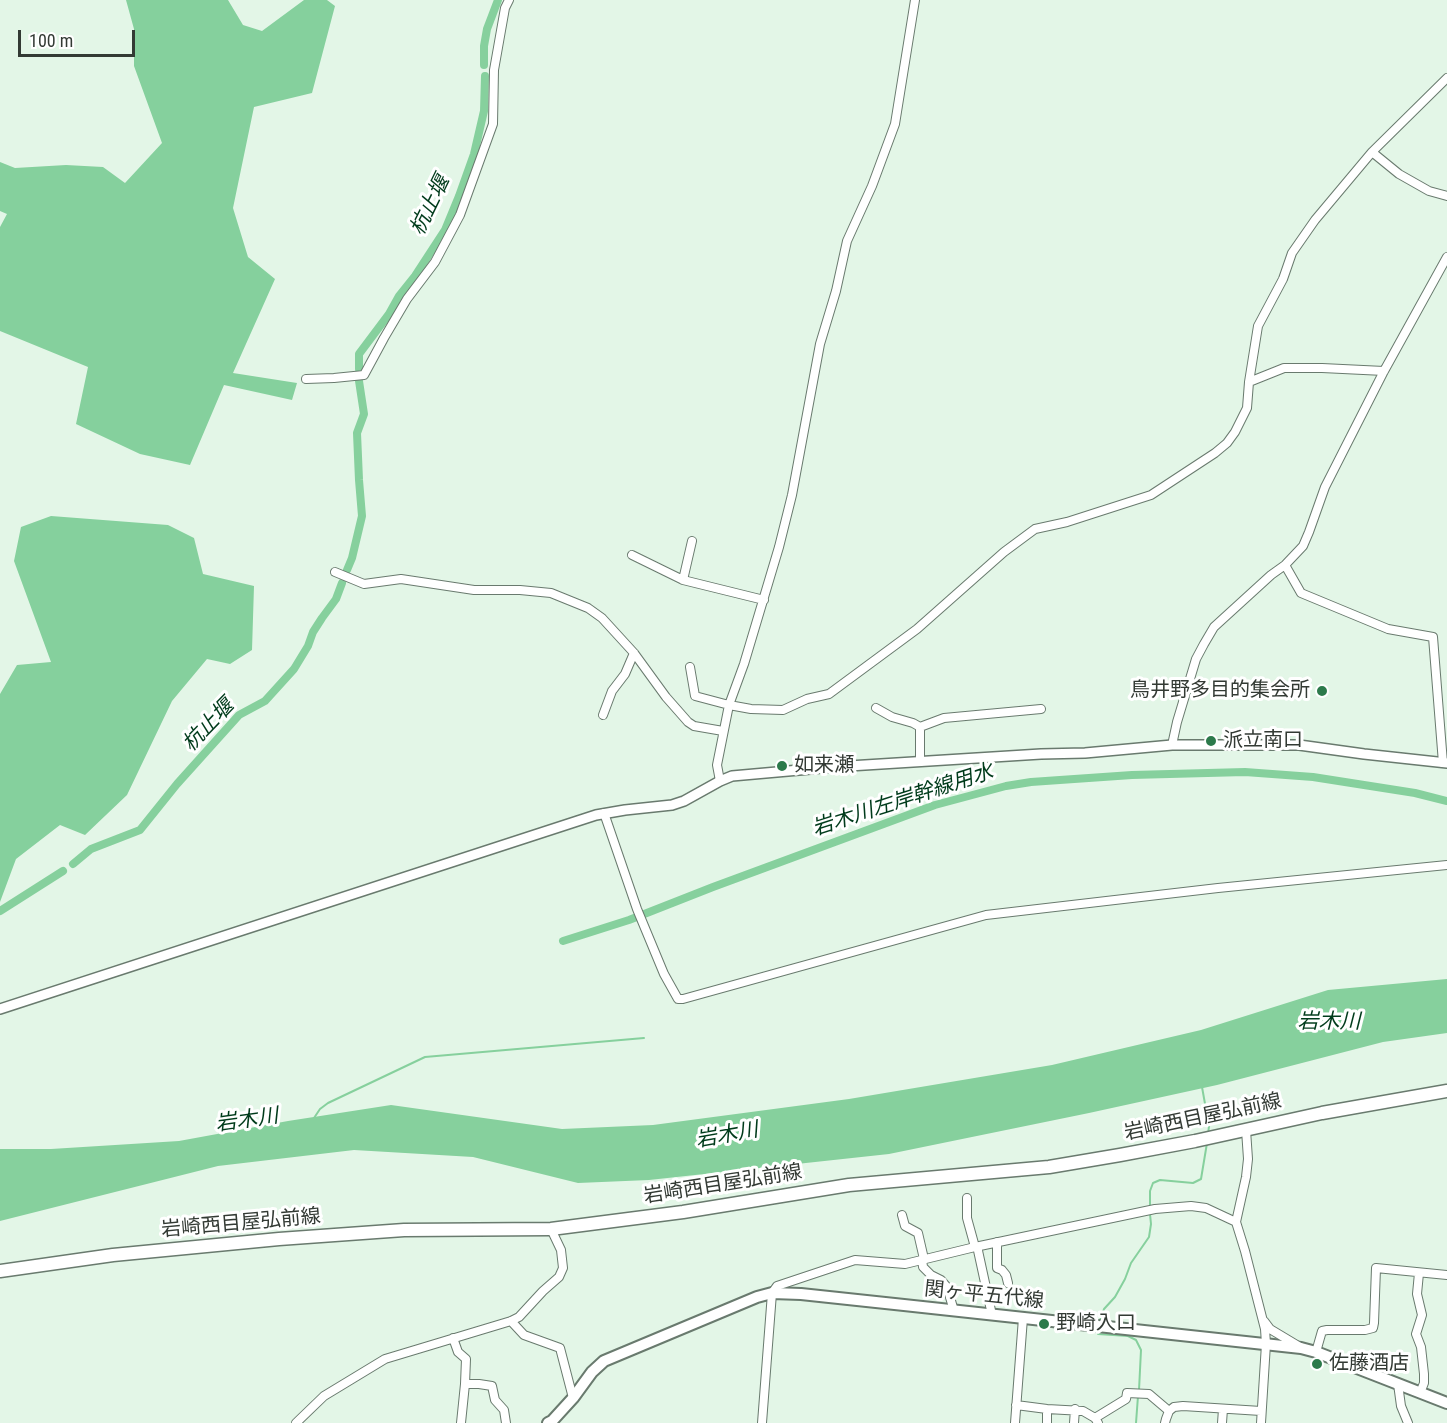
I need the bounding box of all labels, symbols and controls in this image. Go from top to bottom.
scale bar [21,18,138,56]
text: 100 m [29,30,73,51]
water label: 杭止堰 [406,172,456,240]
place label: 鳥井野多目的集会所 [1130,679,1310,703]
marker: 鳥井野多目的集会所 [1315,684,1329,698]
water label: 杭止堰 [178,695,240,757]
place label: 派立南口 [1223,729,1303,753]
marker: 派立南口 [1204,734,1218,748]
place label: 如来瀬 [794,754,854,778]
marker: 如来瀬 [775,759,789,773]
water label: 岩木川左岸幹線用水 [809,760,997,842]
water label: 岩木川 [1298,1010,1360,1036]
street label: 岩崎西目屋弘前線 [1122,1090,1284,1146]
water label: 岩木川 [214,1104,280,1138]
water label: 岩木川 [694,1118,760,1154]
street label: 岩崎西目屋弘前線 [642,1161,804,1209]
street label: 岩崎西目屋弘前線 [160,1205,322,1243]
street label: 関ヶ平五代線 [923,1278,1045,1314]
place label: 野崎入口 [1056,1312,1136,1336]
marker: 野崎入口 [1037,1317,1051,1331]
place label: 佐藤酒店 [1329,1352,1409,1376]
marker: 佐藤酒店 [1310,1357,1324,1371]

